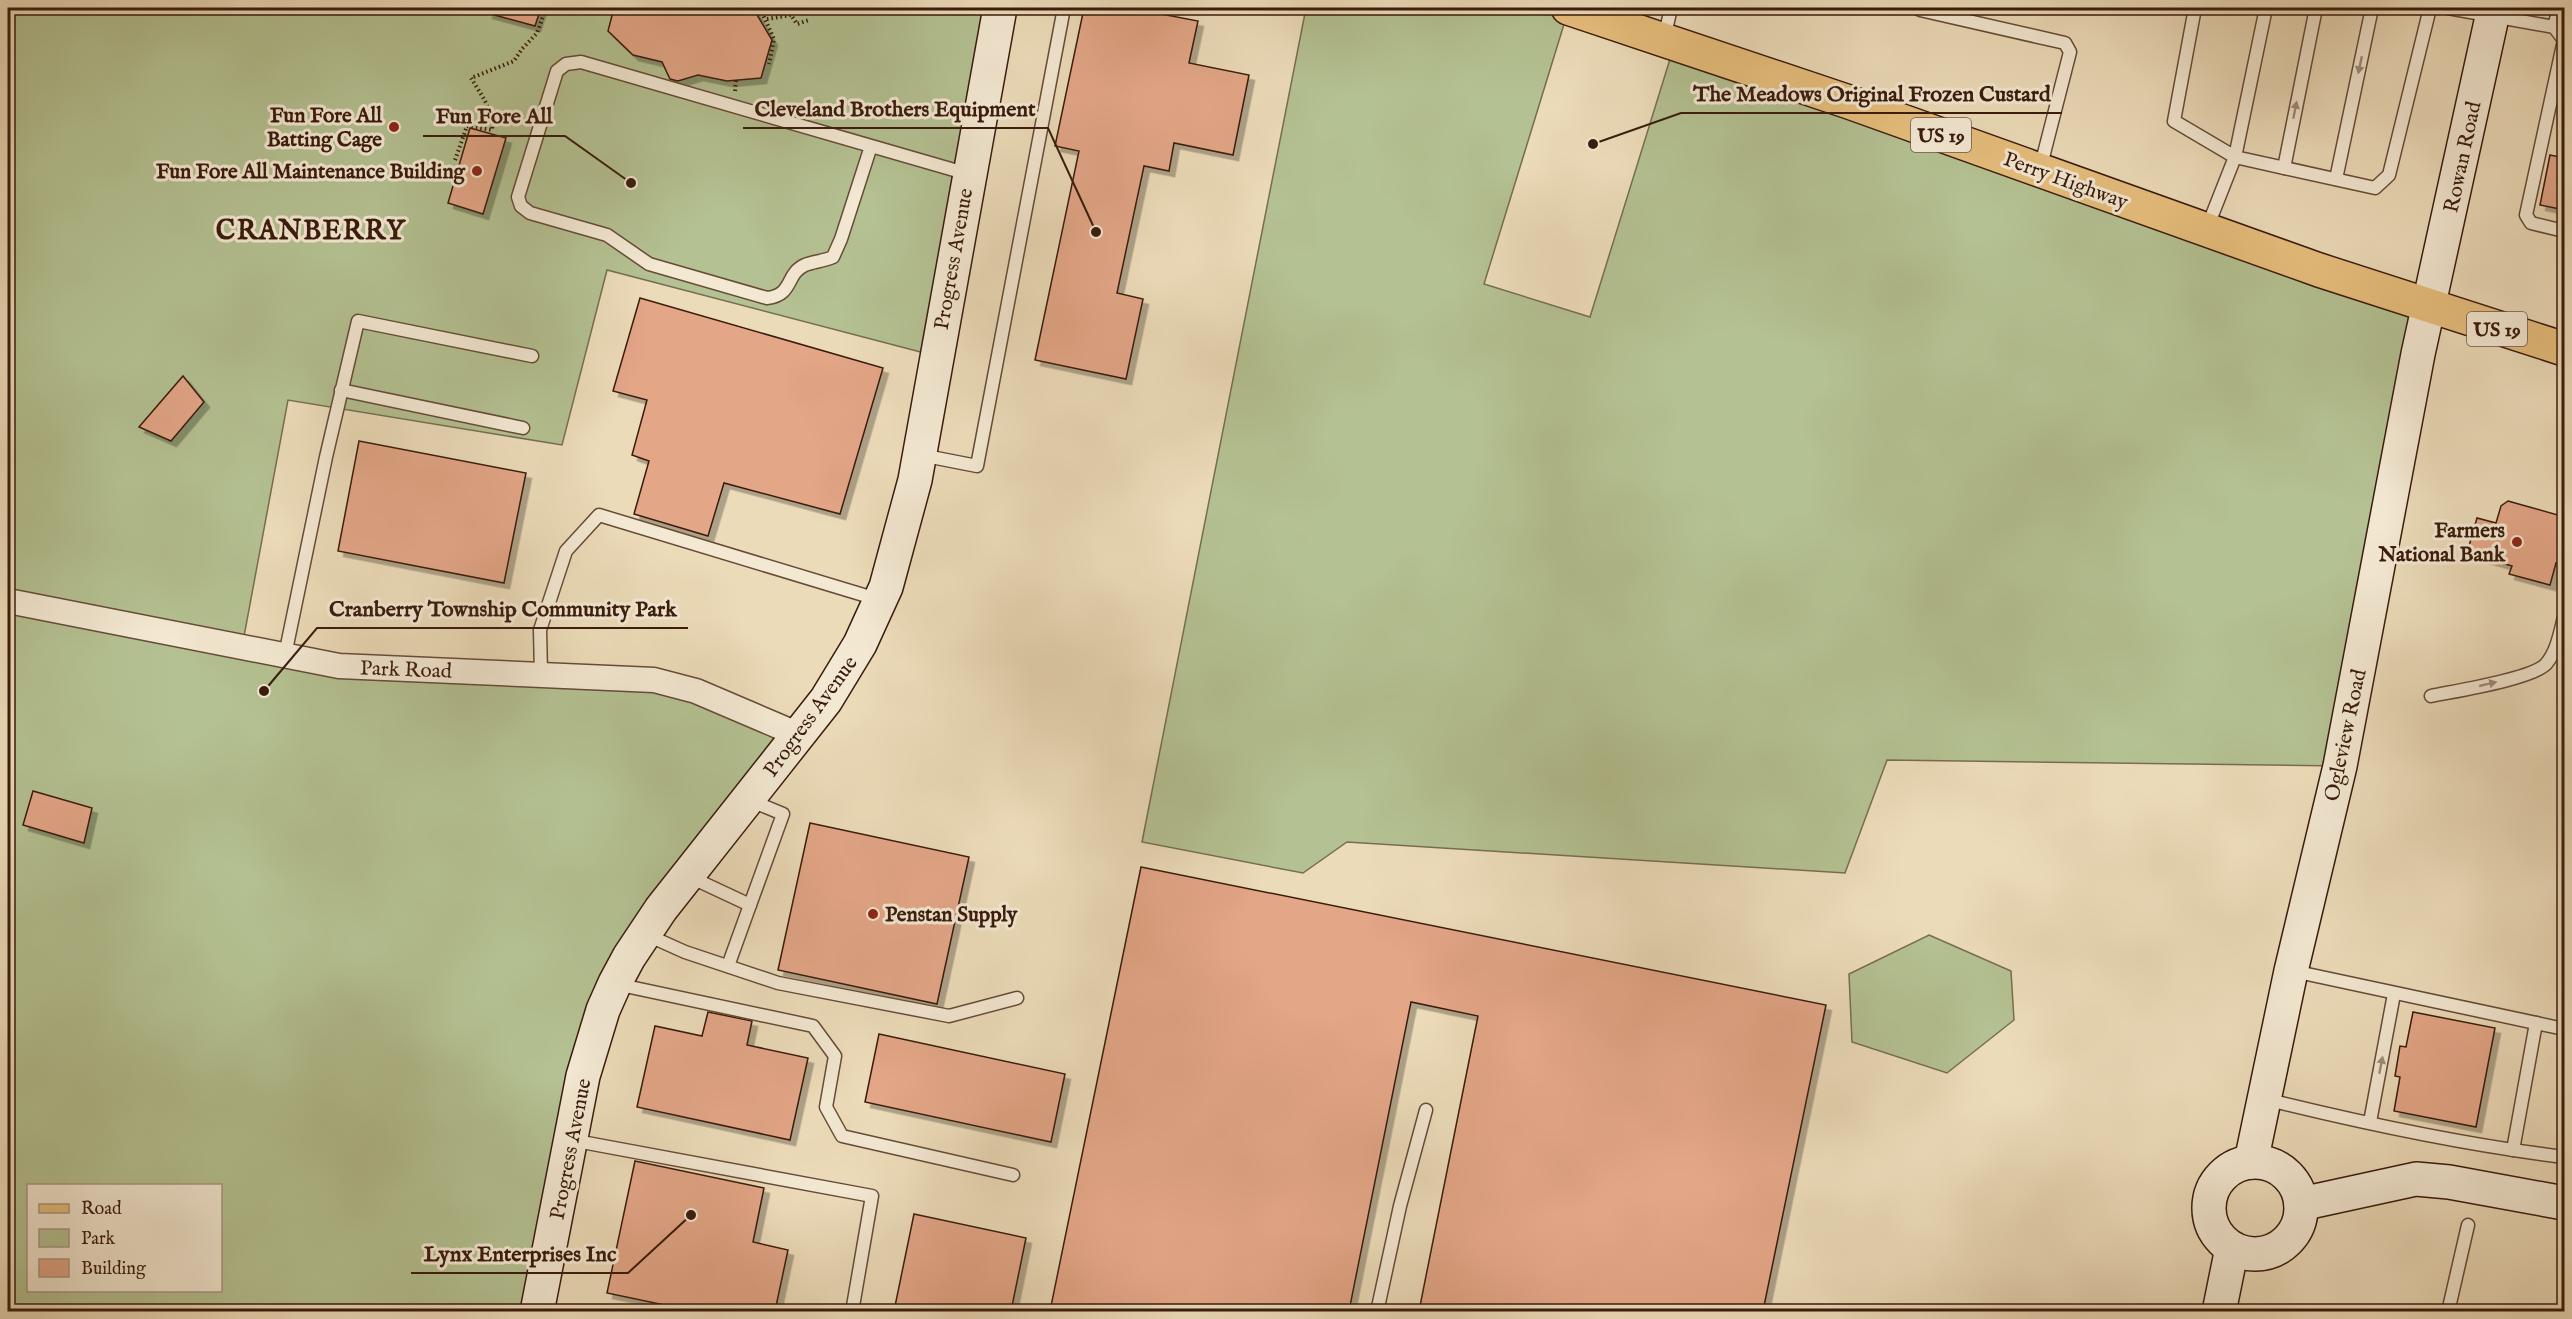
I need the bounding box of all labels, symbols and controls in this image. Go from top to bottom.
one-way arrow [2355,55,2364,74]
callout: The Meadows Original Frozen Custard [1681,73,2062,113]
text: The Meadows Original Frozen Custard [1692,81,2052,109]
callout: Cleveland Brothers Equipment [743,88,1048,128]
callout: Fun Fore All [423,96,565,136]
text: Cleveland Brothers Equipment [754,96,1036,124]
street label: Rowan Road [2439,98,2489,215]
one-way arrow [2291,101,2300,120]
place label: Fun Fore All Batting Cage [267,103,383,154]
text: Fun Fore All [435,103,554,131]
road number: US 19 [1911,118,1971,152]
marker: Fun Fore All Batting Cage [387,120,401,134]
street label: Perry Highway [1999,146,2132,217]
place label: Fun Fore All Maintenance Building [156,159,466,186]
marker: Fun Fore All Maintenance Building [470,164,484,178]
street label: Progress Avenue [929,186,980,332]
district label: CRANBERRY [216,215,406,249]
road number: US 19 [2467,312,2527,346]
place label: Farmers National Bank [2377,518,2506,569]
marker: Farmers National Bank [2510,535,2524,549]
callout: Cranberry Township Community Park [317,588,688,628]
text: Cranberry Township Community Park [329,596,678,624]
street label: Progress Avenue [758,651,864,783]
street label: Park Road [360,655,453,686]
street label: Ogleview Road [2319,666,2374,804]
one-way arrow [2479,678,2498,688]
place label: Penstan Supply [885,902,1018,929]
marker: Penstan Supply [866,907,880,921]
one-way arrow [2377,1055,2386,1074]
street label: Progress Avenue [545,1076,598,1222]
legend [27,1184,222,1292]
text: Road [81,1198,122,1221]
text: Park [81,1228,116,1251]
callout: Lynx Enterprises Inc [411,1233,628,1273]
text: Lynx Enterprises Inc [424,1241,617,1269]
text: Building [81,1258,146,1281]

